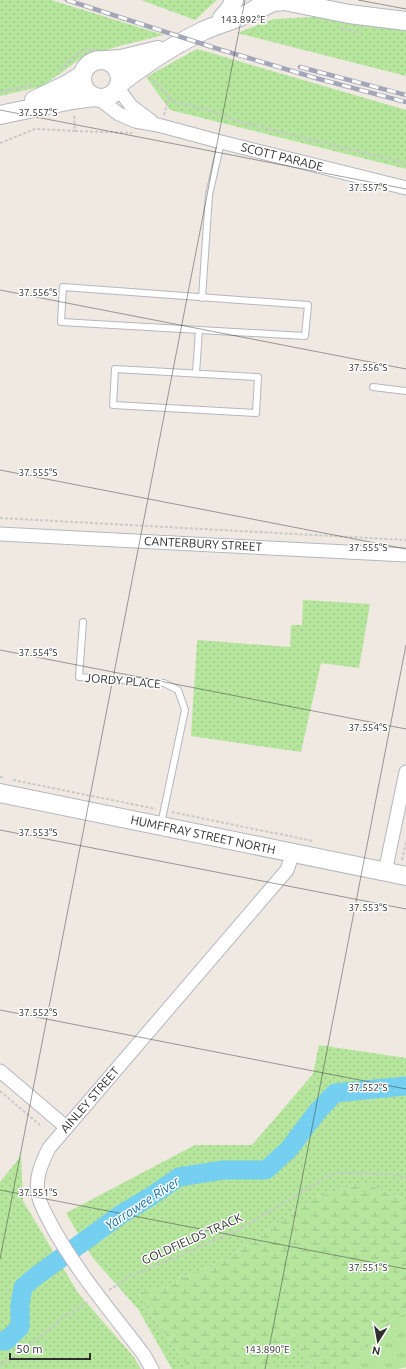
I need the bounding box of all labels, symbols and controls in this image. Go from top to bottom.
text: 143.892°E [220,14,266,25]
text: 37.557°S [18,107,58,118]
street label: SCOTT PARADE [240,140,325,173]
text: 37.557°S [348,182,388,193]
text: 37.556°S [18,287,58,298]
text: 37.556°S [348,362,388,373]
text: 37.555°S [18,467,58,478]
street label: CANTERBURY STREET [144,534,263,553]
text: 37.555°S [348,542,388,553]
text: 37.554°S [18,647,58,658]
street label: JORDY PLACE [85,671,162,690]
text: 37.554°S [348,722,388,733]
street label: HUMFFRAY STREET NORTH [129,813,277,856]
text: 37.553°S [18,827,58,838]
text: 37.553°S [348,902,388,913]
text: 37.552°S [18,1007,58,1018]
street label: AINLEY STREET [58,1064,122,1135]
text: 37.552°S [348,1082,388,1093]
water label: Yarrowee River [102,1173,183,1232]
text: 37.551°S [18,1187,58,1198]
street label: GOLDFIELDS TRACK [140,1210,245,1267]
text: 37.551°S [348,1262,388,1273]
north arrow [358,1321,398,1361]
scale bar [10,1335,90,1361]
text: 50 m [16,1342,43,1355]
text: 143.890°E [244,1344,290,1355]
text: N [371,1344,381,1357]

